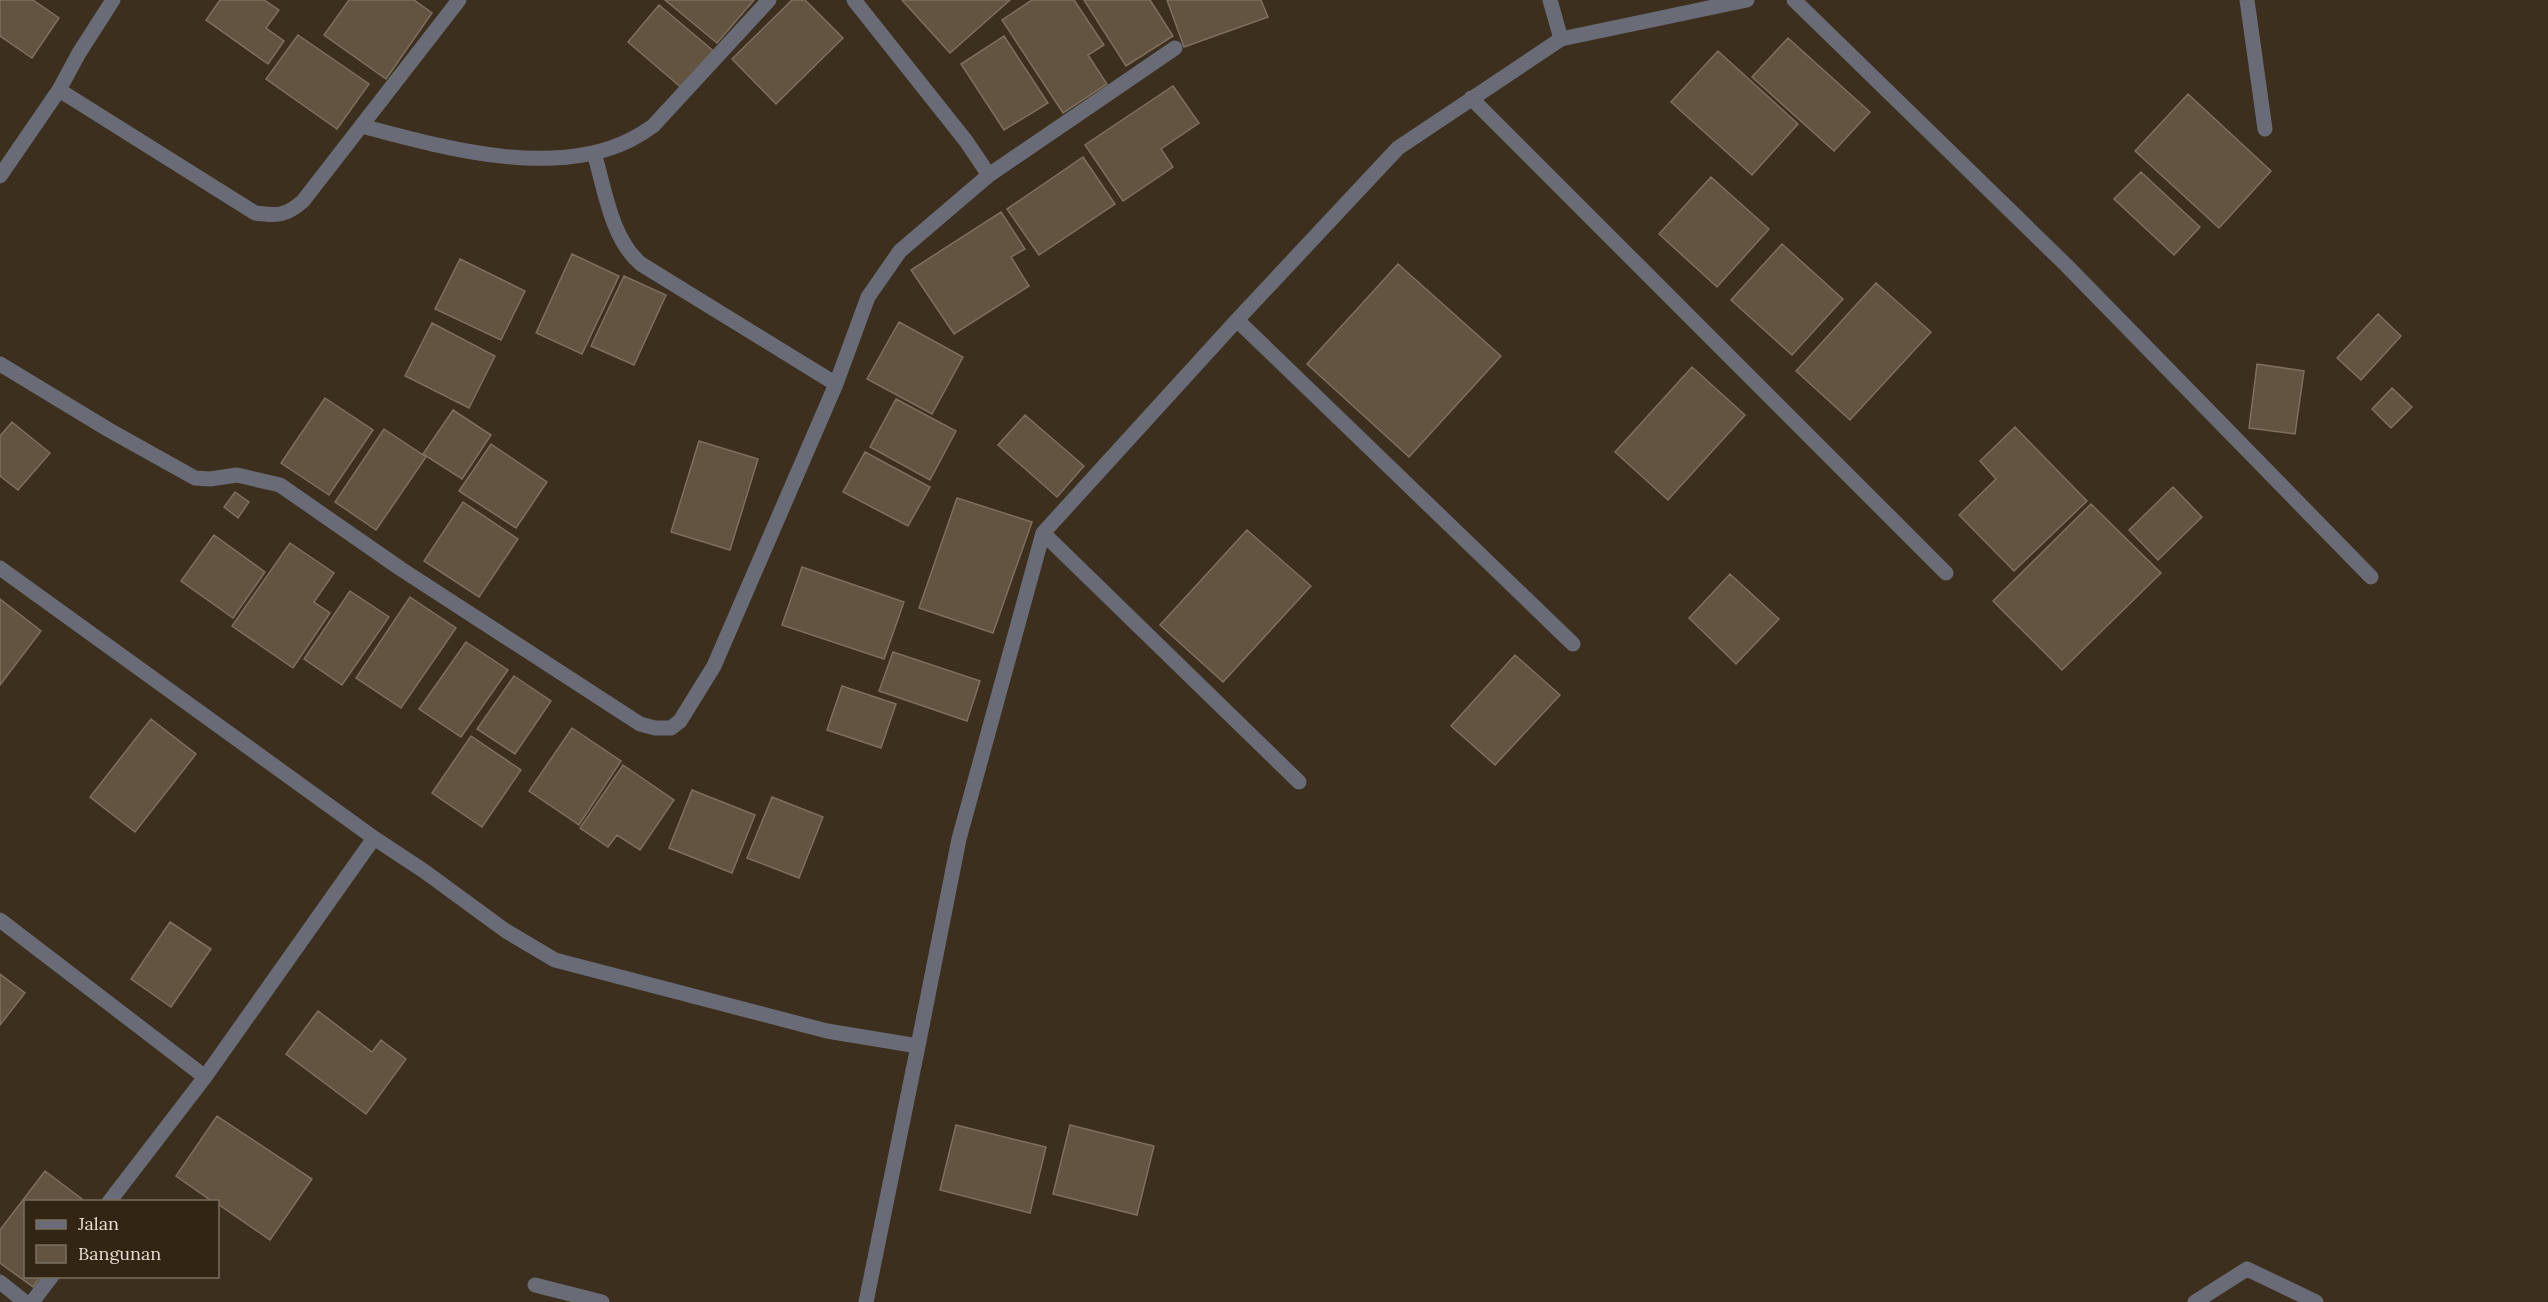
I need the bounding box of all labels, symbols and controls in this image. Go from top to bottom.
legend [24,1200,219,1278]
text: Jalan [77,1212,119,1235]
text: Bangunan [78,1242,161,1265]

